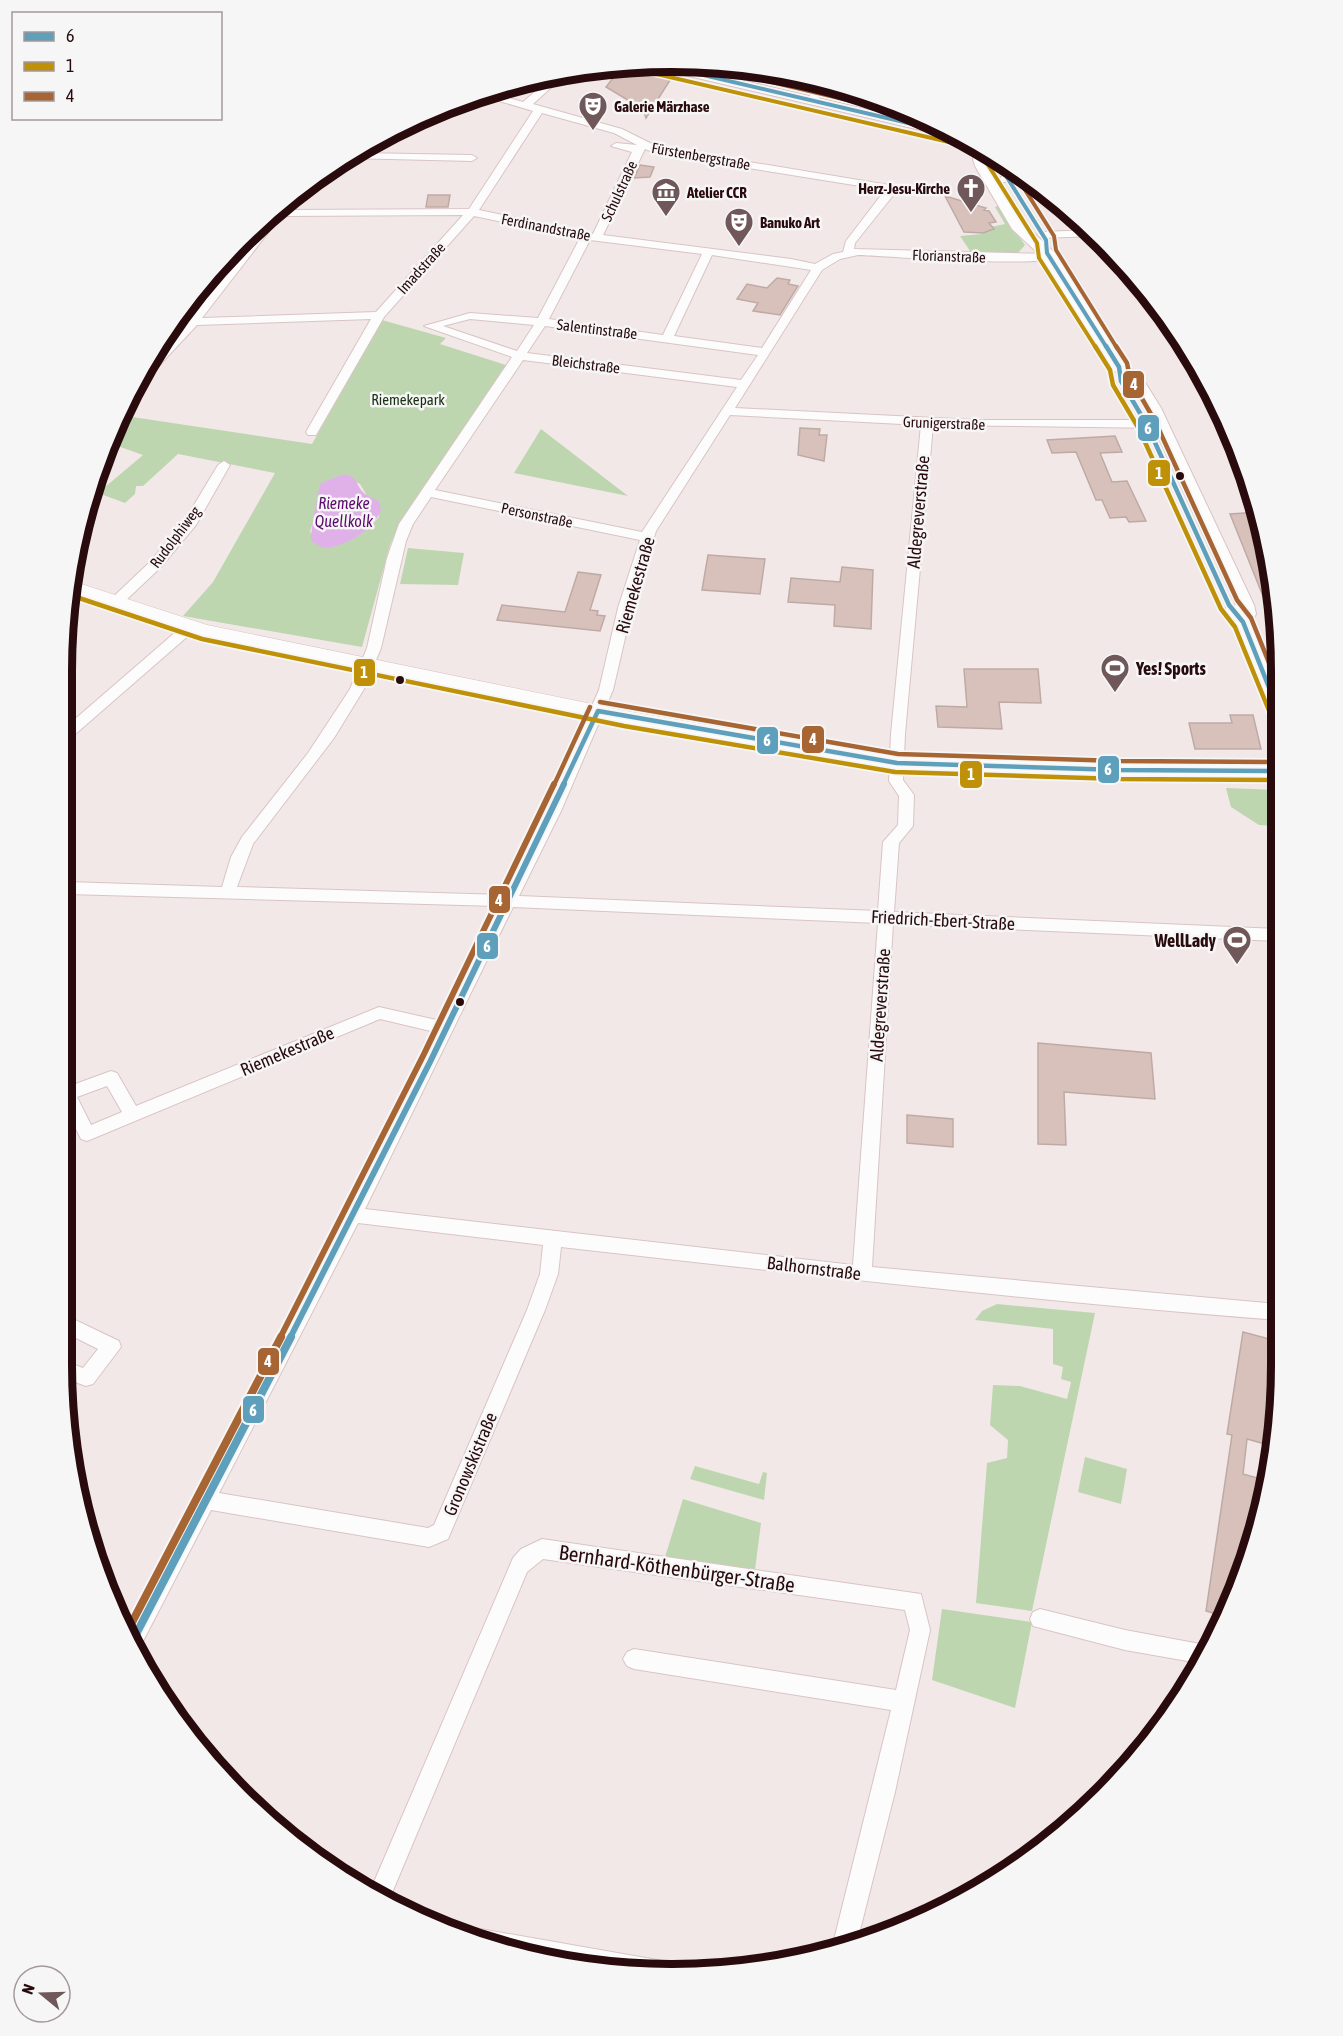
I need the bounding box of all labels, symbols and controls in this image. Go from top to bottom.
legend [12,12,222,120]
text: 6 [66,25,74,46]
text: 1 [66,55,74,76]
text: 4 [66,85,74,106]
theatre icon: Galerie Märzhase [577,90,609,132]
place label: Galerie Märzhase [614,98,710,115]
street label: Fürstenbergstraße [650,139,752,173]
street label: Schulstraße [598,158,641,224]
church icon: Herz-Jesu-Kirche [955,172,987,214]
museum icon: Atelier CCR [650,176,682,218]
place label: Herz-Jesu-Kirche [858,180,950,197]
place label: Atelier CCR [686,184,747,201]
theatre icon: Banuko Art [723,206,755,248]
street label: Ferdinandstraße [500,210,592,244]
place label: Banuko Art [760,214,821,231]
street label: Imadstraße [394,239,449,297]
street label: Florianstraße [912,246,986,266]
street label: Salentinstraße [556,316,638,342]
street label: Bleichstraße [551,351,621,377]
line badge: 4 [1122,370,1145,399]
text: 4 [1129,375,1138,393]
park label: Riemekepark [371,391,445,408]
street label: Grunigerstraße [903,413,986,433]
line badge: 6 [1137,414,1160,442]
text: 6 [1144,419,1152,437]
street label: Aldegreverstraße [903,455,933,569]
line badge: 1 [1147,459,1171,487]
text: 1 [1155,464,1163,482]
unlabelled marker [1174,470,1186,482]
water label: Riemeke Quellkolk [315,494,374,530]
street label: Personstraße [500,499,574,531]
street label: Rudolphiweg [146,502,204,571]
street label: Riemekestraße [611,534,659,636]
sports icon: Yes! Sports [1099,652,1131,694]
line badge: 1 [353,658,376,687]
place label: Yes! Sports [1135,658,1206,679]
text: 1 [360,663,368,681]
unlabelled marker [394,674,406,686]
line badge: 4 [801,725,825,754]
line badge: 6 [756,726,779,755]
text: 4 [808,730,817,748]
text: 6 [763,731,771,749]
line badge: 6 [1097,755,1120,784]
line badge: 1 [959,760,983,789]
text: 6 [1104,760,1112,778]
text: 1 [967,765,975,783]
line badge: 4 [488,885,511,914]
text: 4 [494,891,503,909]
street label: Friedrich-Ebert-Straße [870,906,1016,934]
sports icon: WellLady [1221,924,1253,966]
place label: WellLady [1153,930,1217,951]
line badge: 6 [476,932,499,960]
text: 6 [483,937,491,955]
street label: Aldegreverstraße [866,948,894,1062]
unlabelled marker [454,996,466,1008]
street label: Riemekestraße [237,1022,337,1080]
street label: Balhornstraße [766,1252,862,1284]
line badge: 4 [257,1347,280,1376]
text: 4 [263,1352,272,1370]
line badge: 6 [242,1395,265,1424]
text: 6 [249,1401,257,1419]
street label: Gronowskistraße [439,1409,501,1519]
street label: Bernhard-Köthenbürger-Straße [557,1540,797,1596]
north arrow [12,1964,72,2024]
text: N [18,1982,38,1997]

